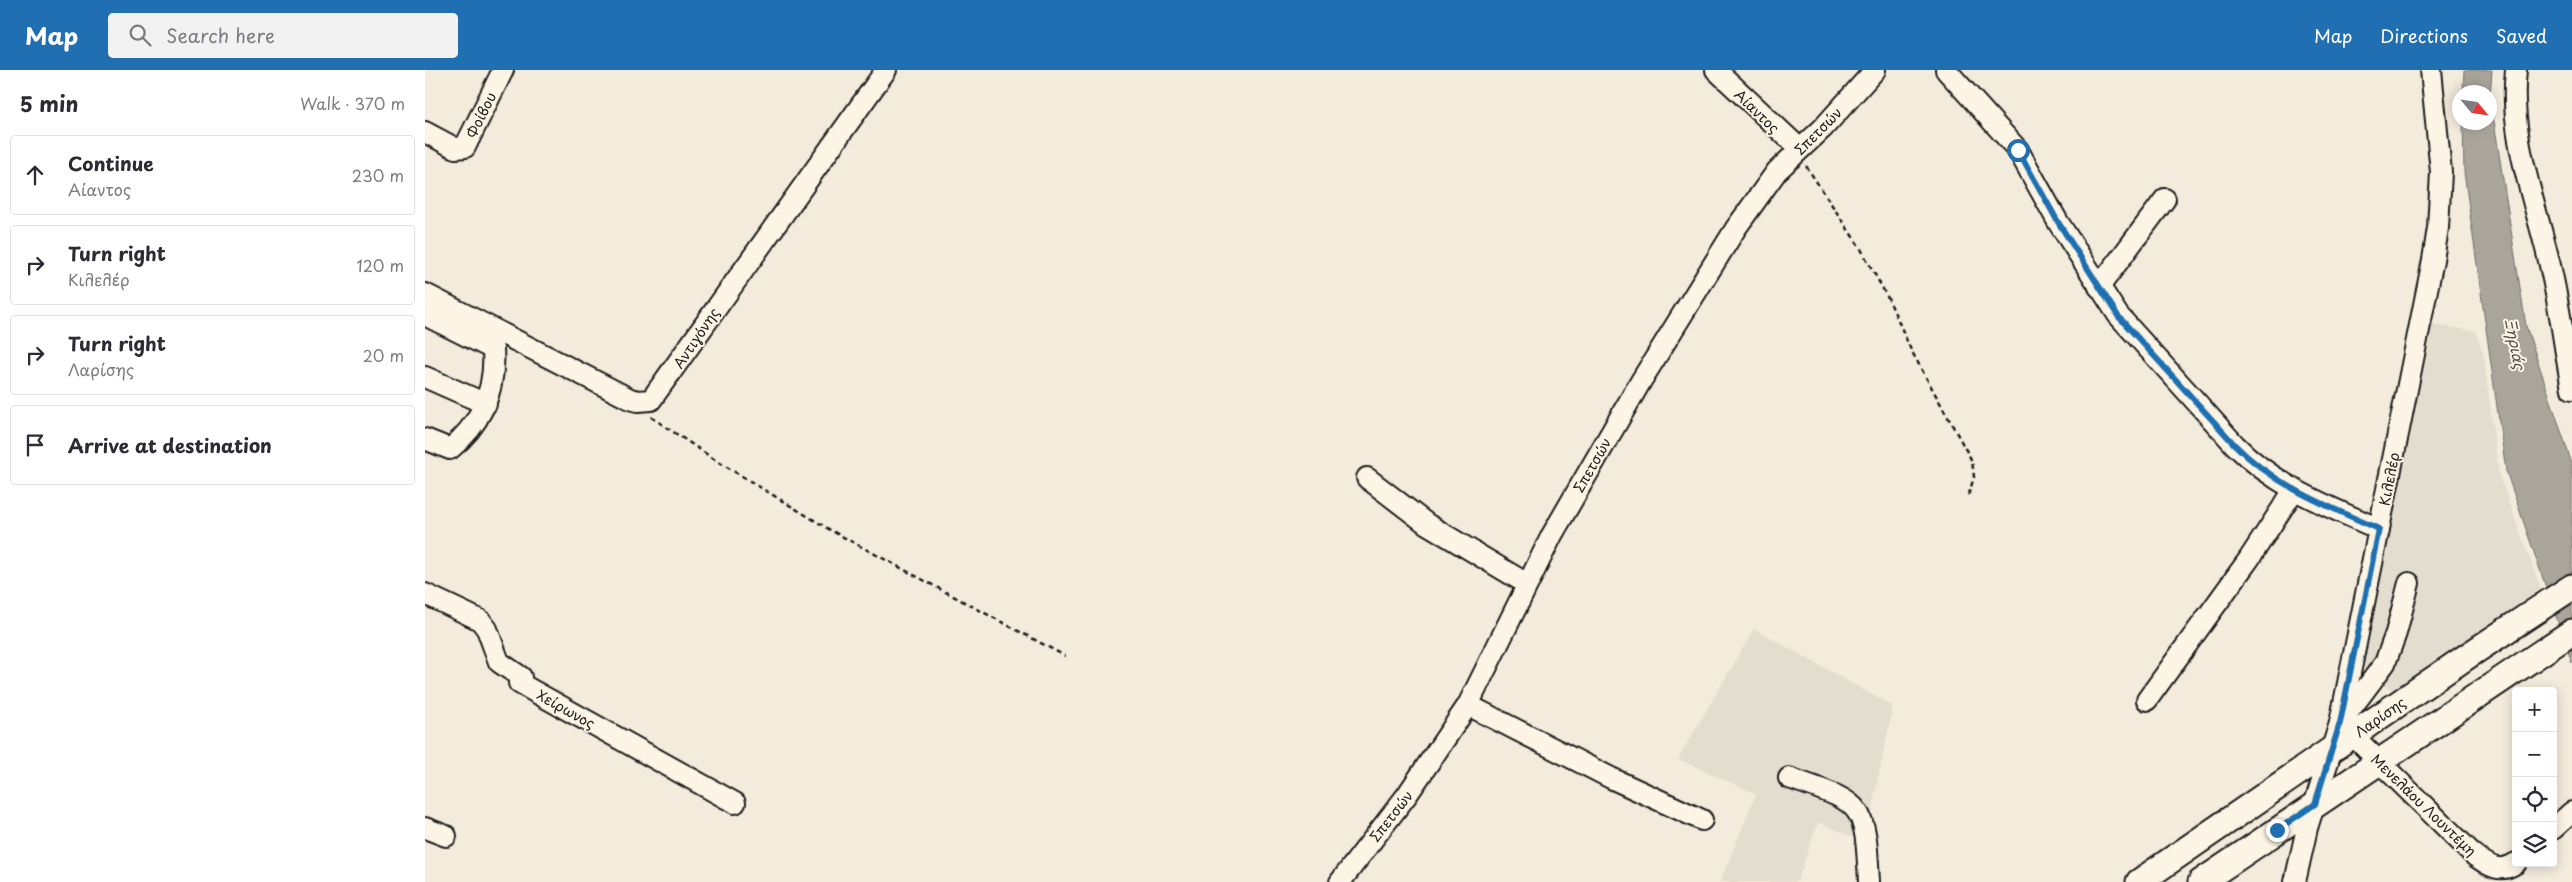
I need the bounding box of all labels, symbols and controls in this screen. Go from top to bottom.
search box [108,13,458,58]
text: Map [25,17,78,53]
icon: search [126,21,154,49]
text: Search here [166,21,275,49]
text: Map [2314,22,2352,49]
text: Directions [2380,22,2468,49]
text: Saved [2496,22,2547,49]
street label: Αίαντος [1730,84,1784,138]
north arrow [2452,85,2497,130]
text: 5 min [20,87,78,119]
street label: Φοίβου [461,88,501,142]
text: Walk · 370 m [300,91,405,115]
street label: Σπετσών [1789,102,1847,160]
route start [2007,139,2030,162]
text: Continue [68,149,154,177]
icon: ahead [21,161,49,189]
text: 230 m [352,163,404,187]
text: Αίαντος [68,177,131,201]
text: Turn right [68,239,166,267]
icon: right [21,251,49,279]
text: 120 m [357,253,404,277]
text: Κιλελέρ [68,267,129,291]
street label: Αντιγόνης [668,303,724,373]
water label: Ξηριάς [2500,317,2532,373]
text: Turn right [68,329,166,357]
icon: right [21,341,49,369]
text: 20 m [363,343,404,367]
text: Λαρίσης [68,357,134,381]
icon: arrive [21,431,49,459]
text: Arrive at destination [68,431,272,459]
street label: Σπετσών [1568,434,1616,496]
street label: Κιλελέρ [2374,451,2404,507]
street label: Χείρωνος [533,684,599,734]
map controls [2512,687,2557,867]
button: + [2512,687,2557,732]
street label: Λαρίσης [2350,692,2410,742]
button: − [2512,732,2557,777]
street label: Μενελάου Λουντέμη [2367,749,2481,861]
button: locate [2512,777,2557,822]
street label: Σπετσών [1364,786,1418,846]
route end [2266,819,2289,842]
button: layers [2512,822,2557,867]

